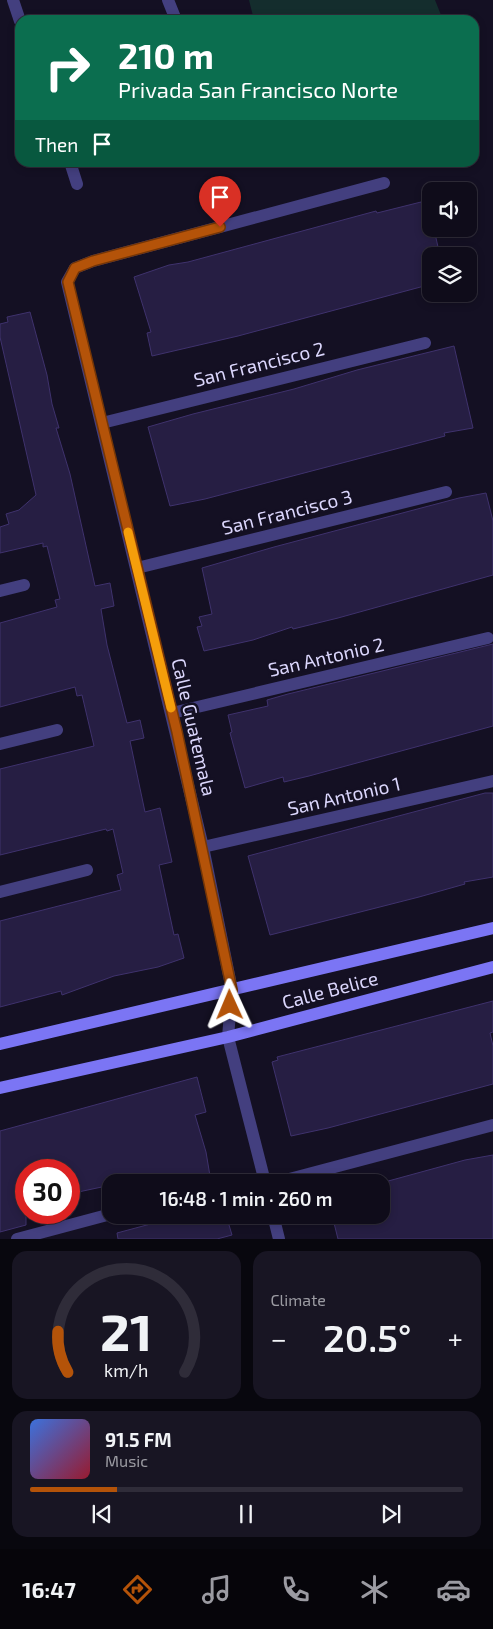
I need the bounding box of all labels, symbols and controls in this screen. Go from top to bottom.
text: 210 m [118,34,214,76]
icon: right [35,35,100,100]
text: Privada San Francisco Norte [118,76,398,102]
icon: arrive [88,130,116,158]
text: Then [35,133,78,156]
pin [199,176,241,227]
map controls [422,182,477,302]
button: sound [422,182,477,237]
icon: arrive [206,183,234,211]
button: layers [422,247,477,302]
street label: San Francisco 2 [191,336,327,391]
street label: San Francisco 3 [219,484,355,539]
street label: San Antonio 2 [266,632,386,681]
street label: Calle Guatemala [167,656,222,798]
street label: San Antonio 1 [285,771,403,820]
street label: Calle Belice [279,966,381,1013]
position arrow [203,978,255,1030]
speed limit sign: 30 [15,1159,80,1224]
text: 16:48 · 1 min · 260 m [160,1187,332,1210]
text: Climate [271,1290,326,1309]
text: 21 [100,1299,153,1361]
text: 20.5° [323,1314,411,1360]
text: − [271,1321,287,1355]
text: + [448,1321,463,1355]
text: km/h [104,1359,148,1381]
text: 91.5 FM [105,1428,172,1451]
text: Music [105,1451,148,1470]
icon: previous [88,1500,116,1528]
icon: pause [232,1500,260,1528]
icon: next [377,1500,405,1528]
icon: directions [120,1572,155,1607]
icon: music [199,1572,234,1607]
icon: phone [278,1572,313,1607]
icon: climate [357,1572,392,1607]
icon: car [436,1572,471,1607]
text: 16:47 [22,1576,76,1602]

